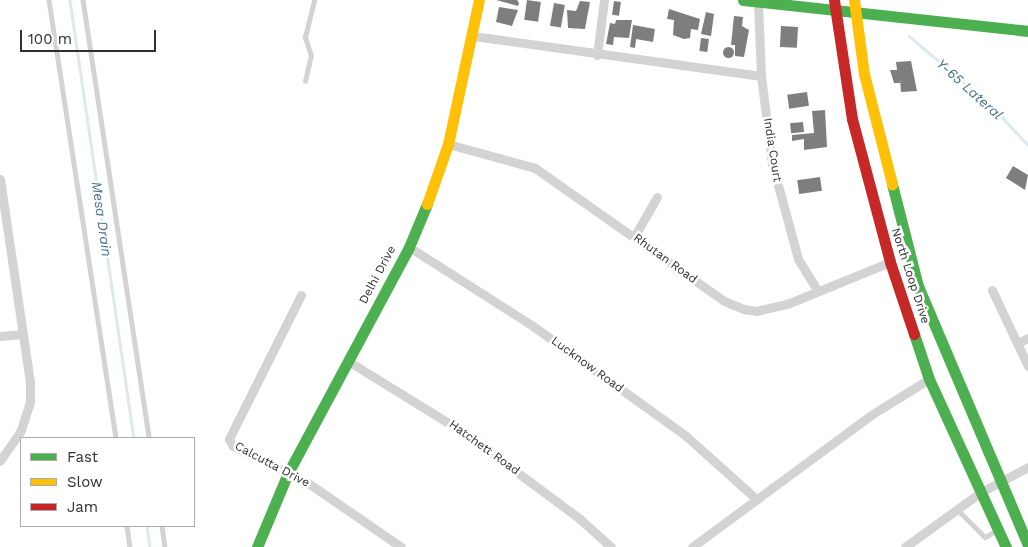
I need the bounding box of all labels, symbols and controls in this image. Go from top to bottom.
scale bar [22,20,159,52]
text: 100 m [28,30,72,48]
water label: Y-65 Lateral [934,55,1006,123]
street label: India Court [760,117,784,183]
water label: Mesa Drain [88,180,116,258]
street label: North Loop Drive [888,226,932,326]
street label: Rhutan Road [630,231,700,287]
street label: Delhi Drive [357,243,399,307]
street label: Lucknow Road [548,334,626,396]
street label: Hatchett Road [446,418,522,478]
legend [20,437,195,527]
street label: Calcutta Drive [232,439,312,491]
text: Fast [67,448,98,466]
text: Slow [67,473,103,491]
text: Jam [67,498,98,516]

